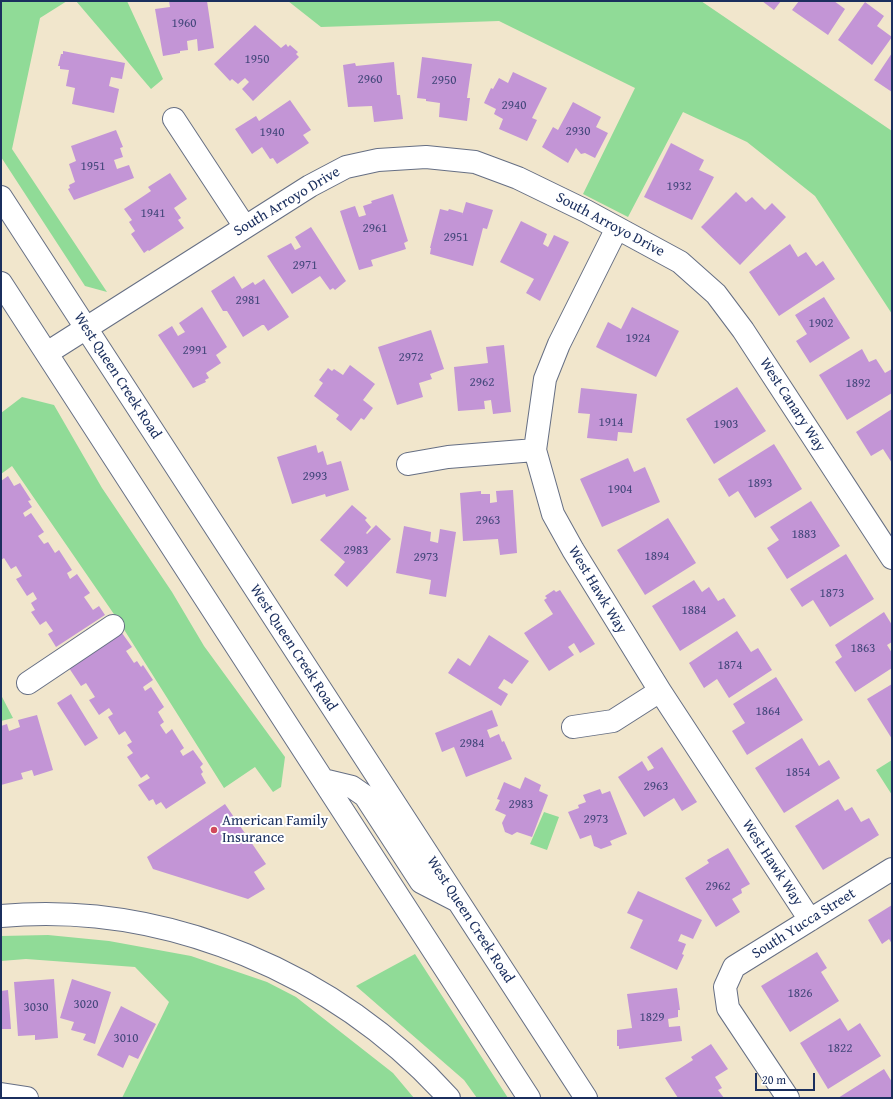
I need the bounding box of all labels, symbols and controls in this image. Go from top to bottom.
house number: 1960 [171,16,197,32]
house number: 1950 [244,52,270,68]
house number: 2960 [357,72,383,88]
house number: 2950 [431,73,457,89]
house number: 2940 [501,98,527,114]
house number: 2930 [565,124,591,140]
house number: 1940 [259,125,285,141]
house number: 1951 [80,159,106,175]
street label: South Arroyo Drive [231,163,343,241]
house number: 1932 [666,179,692,195]
street label: South Arroyo Drive [552,189,668,261]
house number: 1941 [140,206,166,222]
house number: 2961 [362,221,388,237]
house number: 2951 [443,230,469,246]
house number: 2971 [292,258,318,274]
house number: 2981 [235,293,261,309]
street label: West Queen Creek Road [69,309,165,443]
house number: 1902 [808,316,834,332]
house number: 1924 [625,331,651,347]
house number: 2991 [182,343,208,359]
house number: 2972 [398,350,424,366]
street label: West Canary Way [755,355,829,455]
house number: 2962 [469,375,495,391]
house number: 1892 [845,376,871,392]
house number: 1914 [598,415,624,431]
house number: 1903 [713,417,739,433]
house number: 2993 [302,469,328,485]
house number: 1893 [747,476,773,492]
house number: 1904 [607,482,633,498]
house number: 2963 [475,513,501,529]
house number: 1883 [791,527,817,543]
house number: 2983 [343,543,369,559]
street label: West Hawk Way [564,543,630,637]
house number: 1894 [644,549,670,565]
house number: 2973 [413,550,439,566]
street label: West Queen Creek Road [245,581,341,715]
house number: 1873 [819,586,845,602]
house number: 1884 [681,603,707,619]
house number: 1863 [850,641,876,657]
house number: 1874 [717,658,743,674]
house number: 1864 [755,704,781,720]
house number: 2984 [459,736,485,752]
house number: 1854 [785,765,811,781]
house number: 2963 [643,779,669,795]
house number: 2983 [508,797,534,813]
place label: American Family Insurance [222,812,328,847]
house number: 2973 [583,812,609,828]
street label: West Hawk Way [738,817,806,909]
marker: American Family Insurance [209,825,219,835]
street label: West Queen Creek Road [422,853,518,987]
house number: 2962 [705,879,731,895]
street label: South Yucca Street [749,885,859,963]
house number: 1826 [787,986,813,1002]
house number: 3020 [73,997,99,1013]
house number: 3030 [23,1000,49,1016]
house number: 1829 [639,1010,665,1026]
house number: 3010 [113,1031,139,1047]
house number: 1822 [827,1041,853,1057]
scale bar [757,1065,817,1091]
text: 20 m [762,1071,786,1088]

